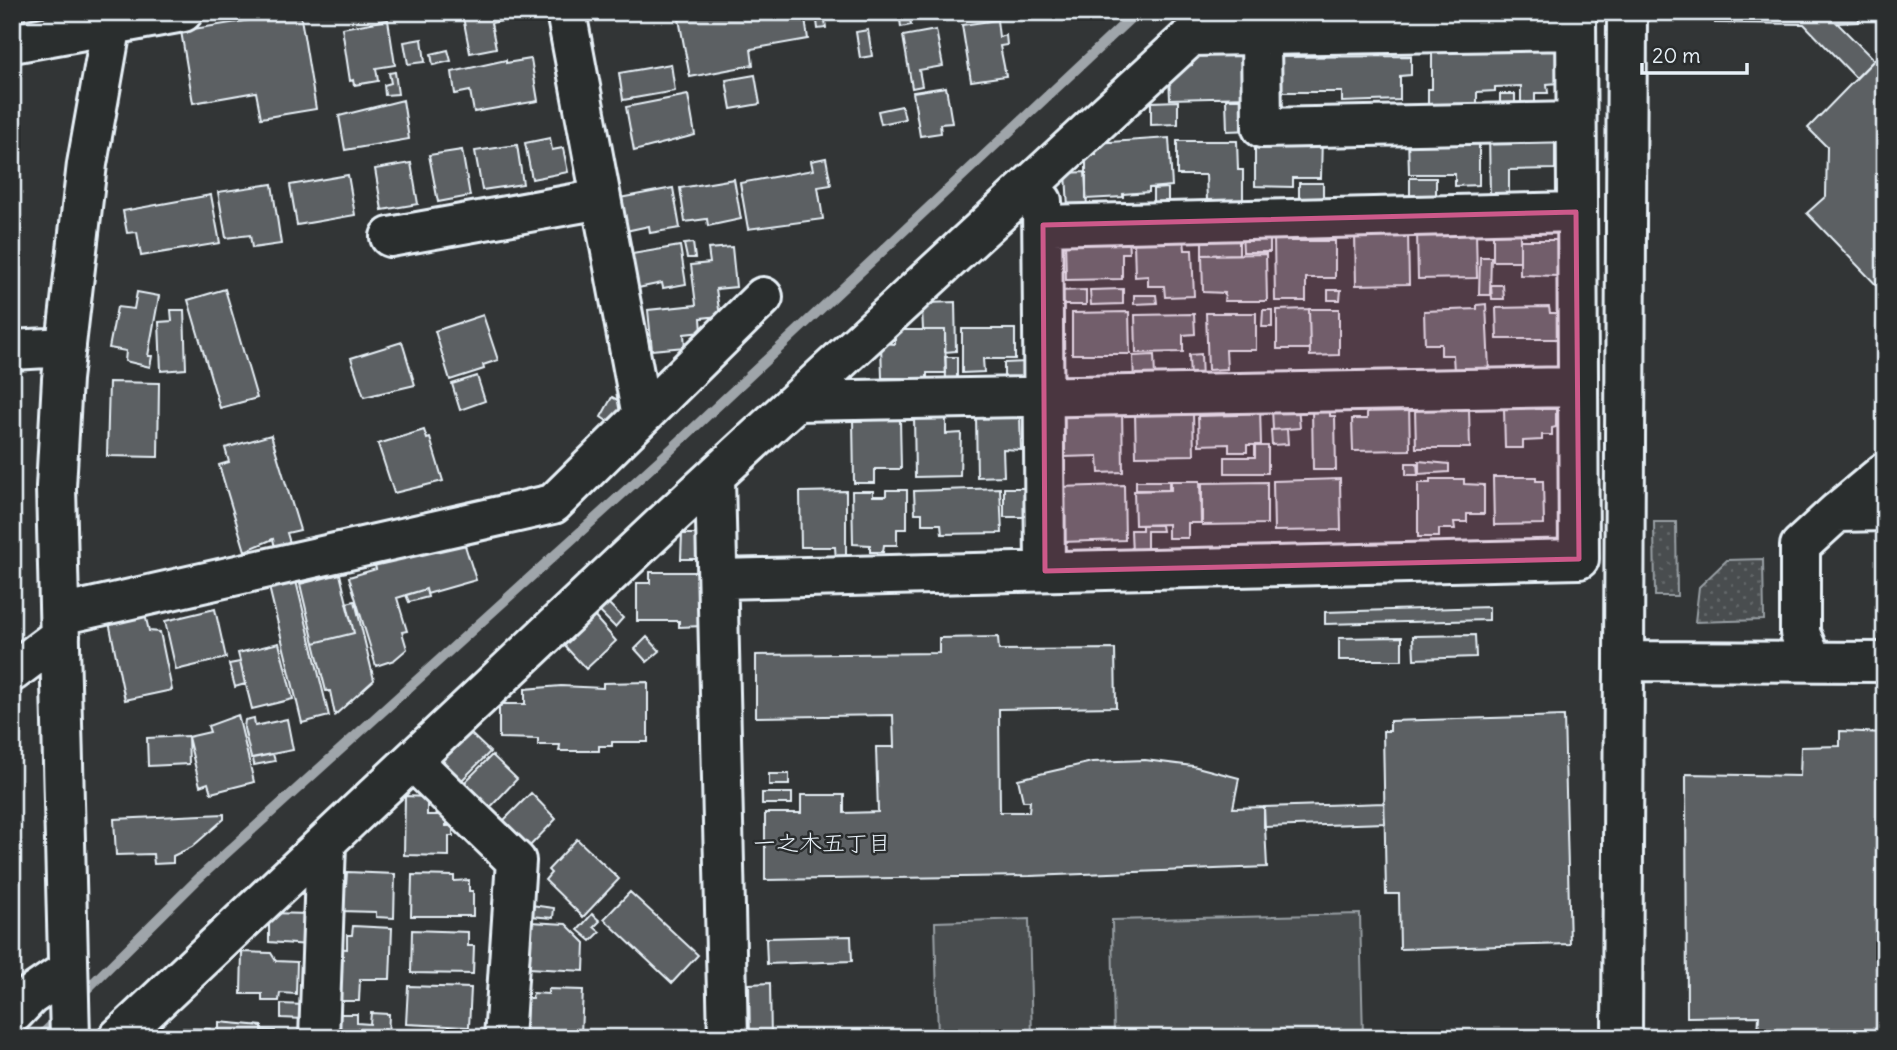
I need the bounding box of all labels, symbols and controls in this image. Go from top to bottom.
scale bar [1642,32,1746,76]
text: 20 m [1652,42,1701,69]
district label: 一之木五丁目 [753,828,891,857]

